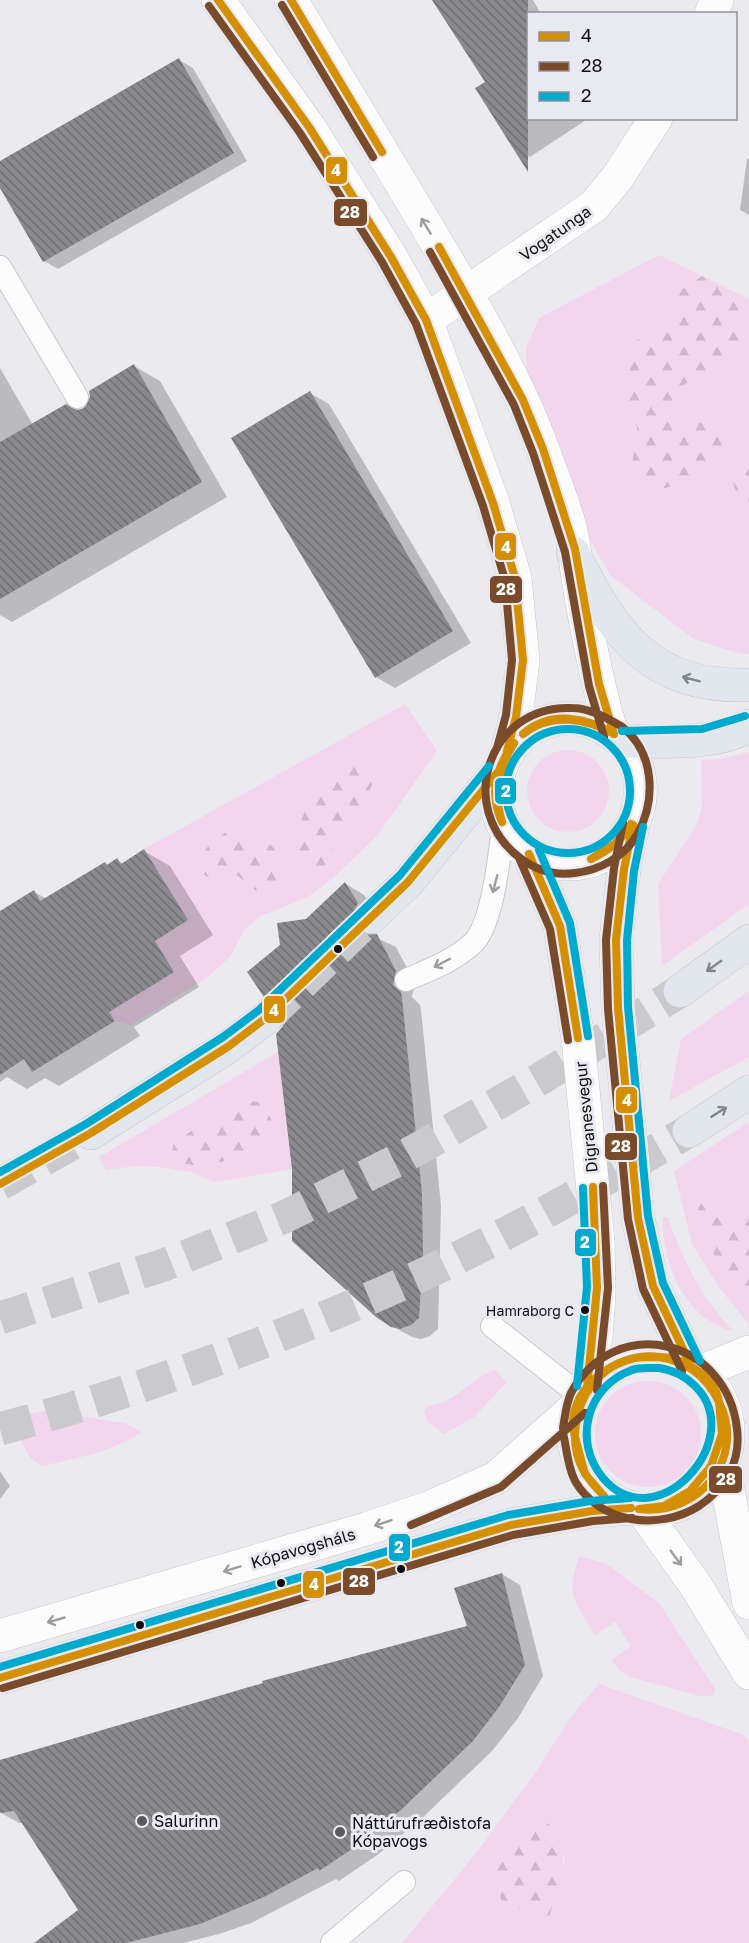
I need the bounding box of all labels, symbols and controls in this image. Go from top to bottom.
legend [527,12,737,120]
text: 4 [581,24,592,46]
text: 28 [581,54,602,76]
text: 2 [581,84,591,106]
line badge: 4 [325,156,348,185]
text: 4 [331,160,341,180]
line badge: 28 [333,198,368,227]
street label: Vogatunga [515,201,595,265]
text: 28 [340,202,360,222]
one-way arrow [420,218,432,235]
line badge: 4 [494,532,517,561]
text: 4 [501,537,511,557]
line badge: 28 [489,575,523,604]
text: 28 [496,579,516,599]
one-way arrow [682,672,701,684]
line badge: 2 [494,777,517,805]
text: 2 [501,781,511,801]
one-way arrow [488,874,500,893]
unlabelled marker [332,943,344,955]
one-way arrow [433,958,451,969]
one-way arrow [707,960,723,972]
line badge: 4 [263,995,286,1024]
text: 4 [269,1000,279,1020]
street label: Digranesvegur [570,1060,602,1174]
line badge: 4 [615,1086,638,1114]
text: 4 [622,1090,632,1110]
one-way arrow [710,1105,727,1117]
line badge: 28 [604,1132,638,1161]
text: 28 [611,1136,631,1156]
line badge: 2 [574,1228,597,1257]
text: 2 [580,1232,590,1252]
place label: Hamraborg C [486,1302,574,1319]
marker: Hamraborg C [579,1304,591,1316]
line badge: 28 [708,1465,743,1494]
text: 28 [716,1469,736,1489]
one-way arrow [374,1519,393,1530]
street label: Kópavogsháls [248,1524,358,1572]
line badge: 2 [388,1533,411,1562]
text: 2 [394,1537,404,1557]
one-way arrow [670,1549,682,1565]
unlabelled marker [395,1563,407,1575]
one-way arrow [223,1564,242,1575]
line badge: 28 [342,1567,376,1596]
line badge: 4 [302,1570,325,1599]
text: 28 [349,1571,369,1591]
text: 4 [309,1574,319,1594]
unlabelled marker [275,1577,287,1589]
one-way arrow [47,1615,66,1627]
unlabelled marker [134,1619,146,1631]
place label: Salurinn [154,1811,218,1831]
place label: Náttúrufræðistofa Kópavogs [352,1813,491,1851]
marker: Salurinn [135,1814,149,1828]
marker: Náttúrufræðistofa Kópavogs [333,1825,347,1839]

